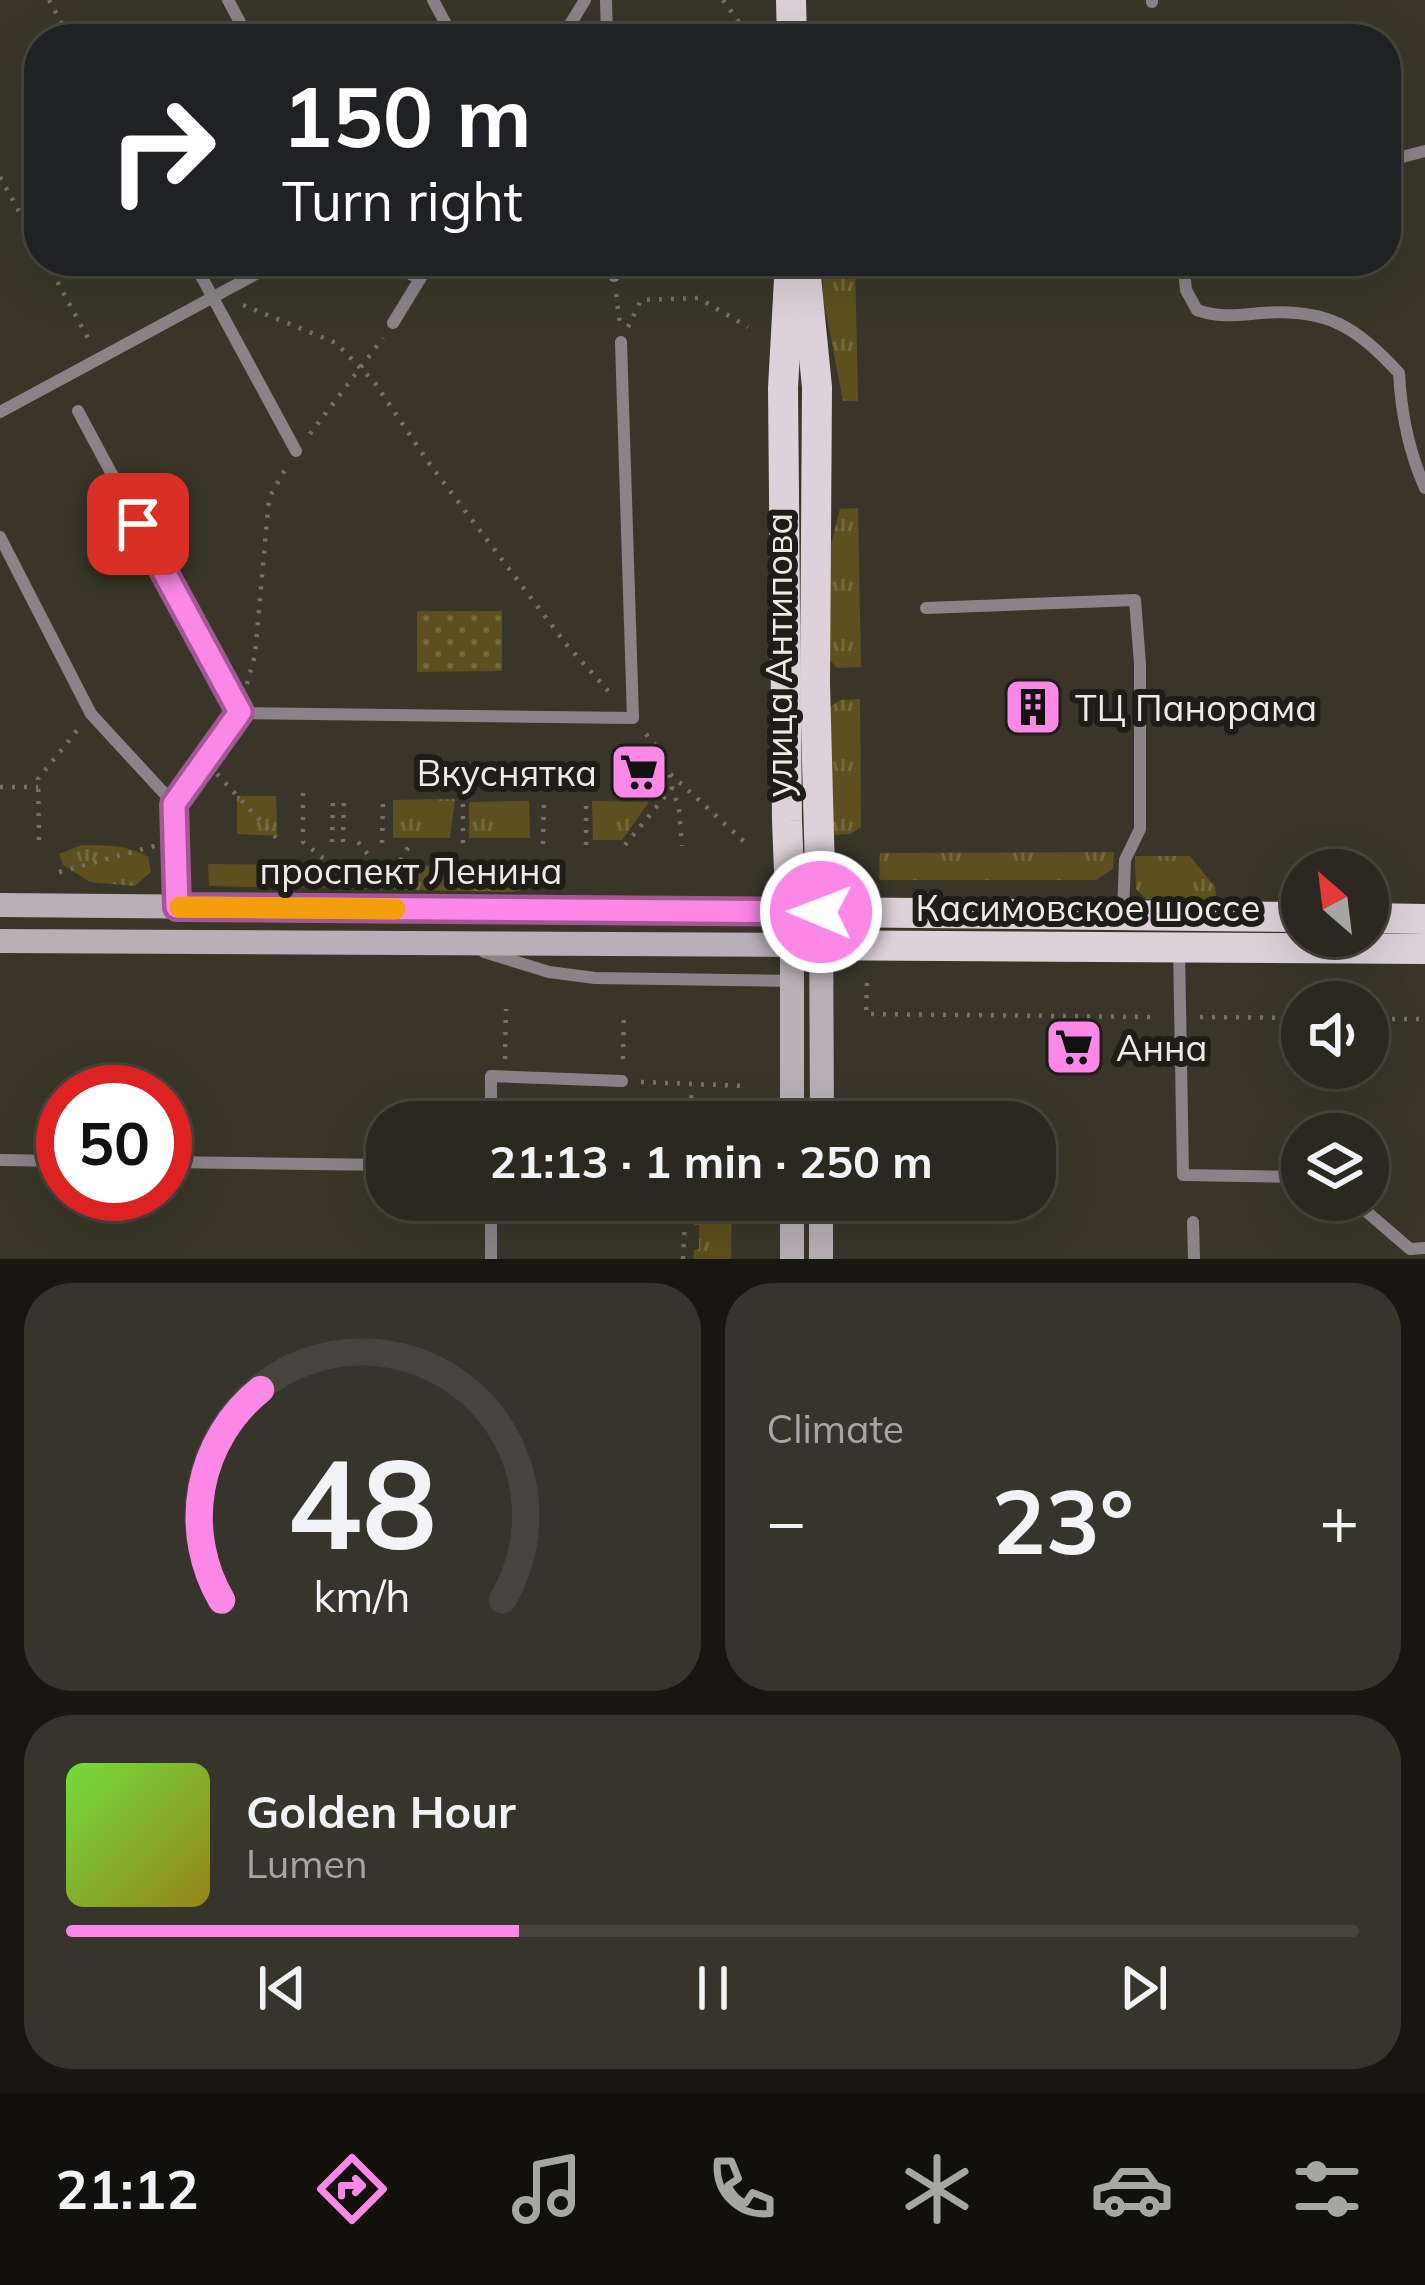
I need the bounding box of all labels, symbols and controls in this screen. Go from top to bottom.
text: 150 m [282,63,532,168]
icon: right [84,72,240,228]
text: Turn right [282,167,523,235]
pin [87,473,189,575]
icon: arrive [105,491,171,557]
street label: улица Антипова [756,513,801,797]
building icon: ТЦ Панорама [1002,676,1064,738]
place label: ТЦ Панорама [1075,685,1317,730]
supermarket icon: Вкуснятка [608,741,670,803]
place label: Вкуснятка [417,750,597,795]
street label: проспект Ленина [260,848,562,893]
position arrow [758,849,884,975]
north arrow [1281,849,1389,957]
map controls [1281,849,1389,1221]
street label: Касимовское шоссе [916,885,1260,930]
button: sound [1281,981,1389,1089]
supermarket icon: Анна [1043,1016,1105,1078]
place label: Анна [1116,1025,1207,1070]
speed limit sign: 50 [36,1065,192,1221]
button: layers [1281,1113,1389,1221]
text: 21:13 · 1 min · 250 m [489,1133,933,1189]
text: Climate [767,1404,904,1453]
text: 48 [287,1424,437,1580]
text: 23° [992,1464,1134,1577]
text: − [767,1479,806,1562]
text: + [1319,1479,1359,1562]
text: km/h [314,1569,411,1623]
text: Golden Hour [246,1783,516,1839]
text: Lumen [246,1839,368,1888]
icon: previous [249,1955,315,2021]
icon: pause [680,1955,746,2021]
icon: next [1111,1955,1177,2021]
icon: directions [310,2147,394,2231]
icon: music [505,2147,589,2231]
icon: phone [700,2147,784,2231]
icon: climate [895,2147,979,2231]
icon: car [1090,2147,1174,2231]
icon: filters [1285,2147,1369,2231]
text: 21:12 [56,2155,199,2223]

